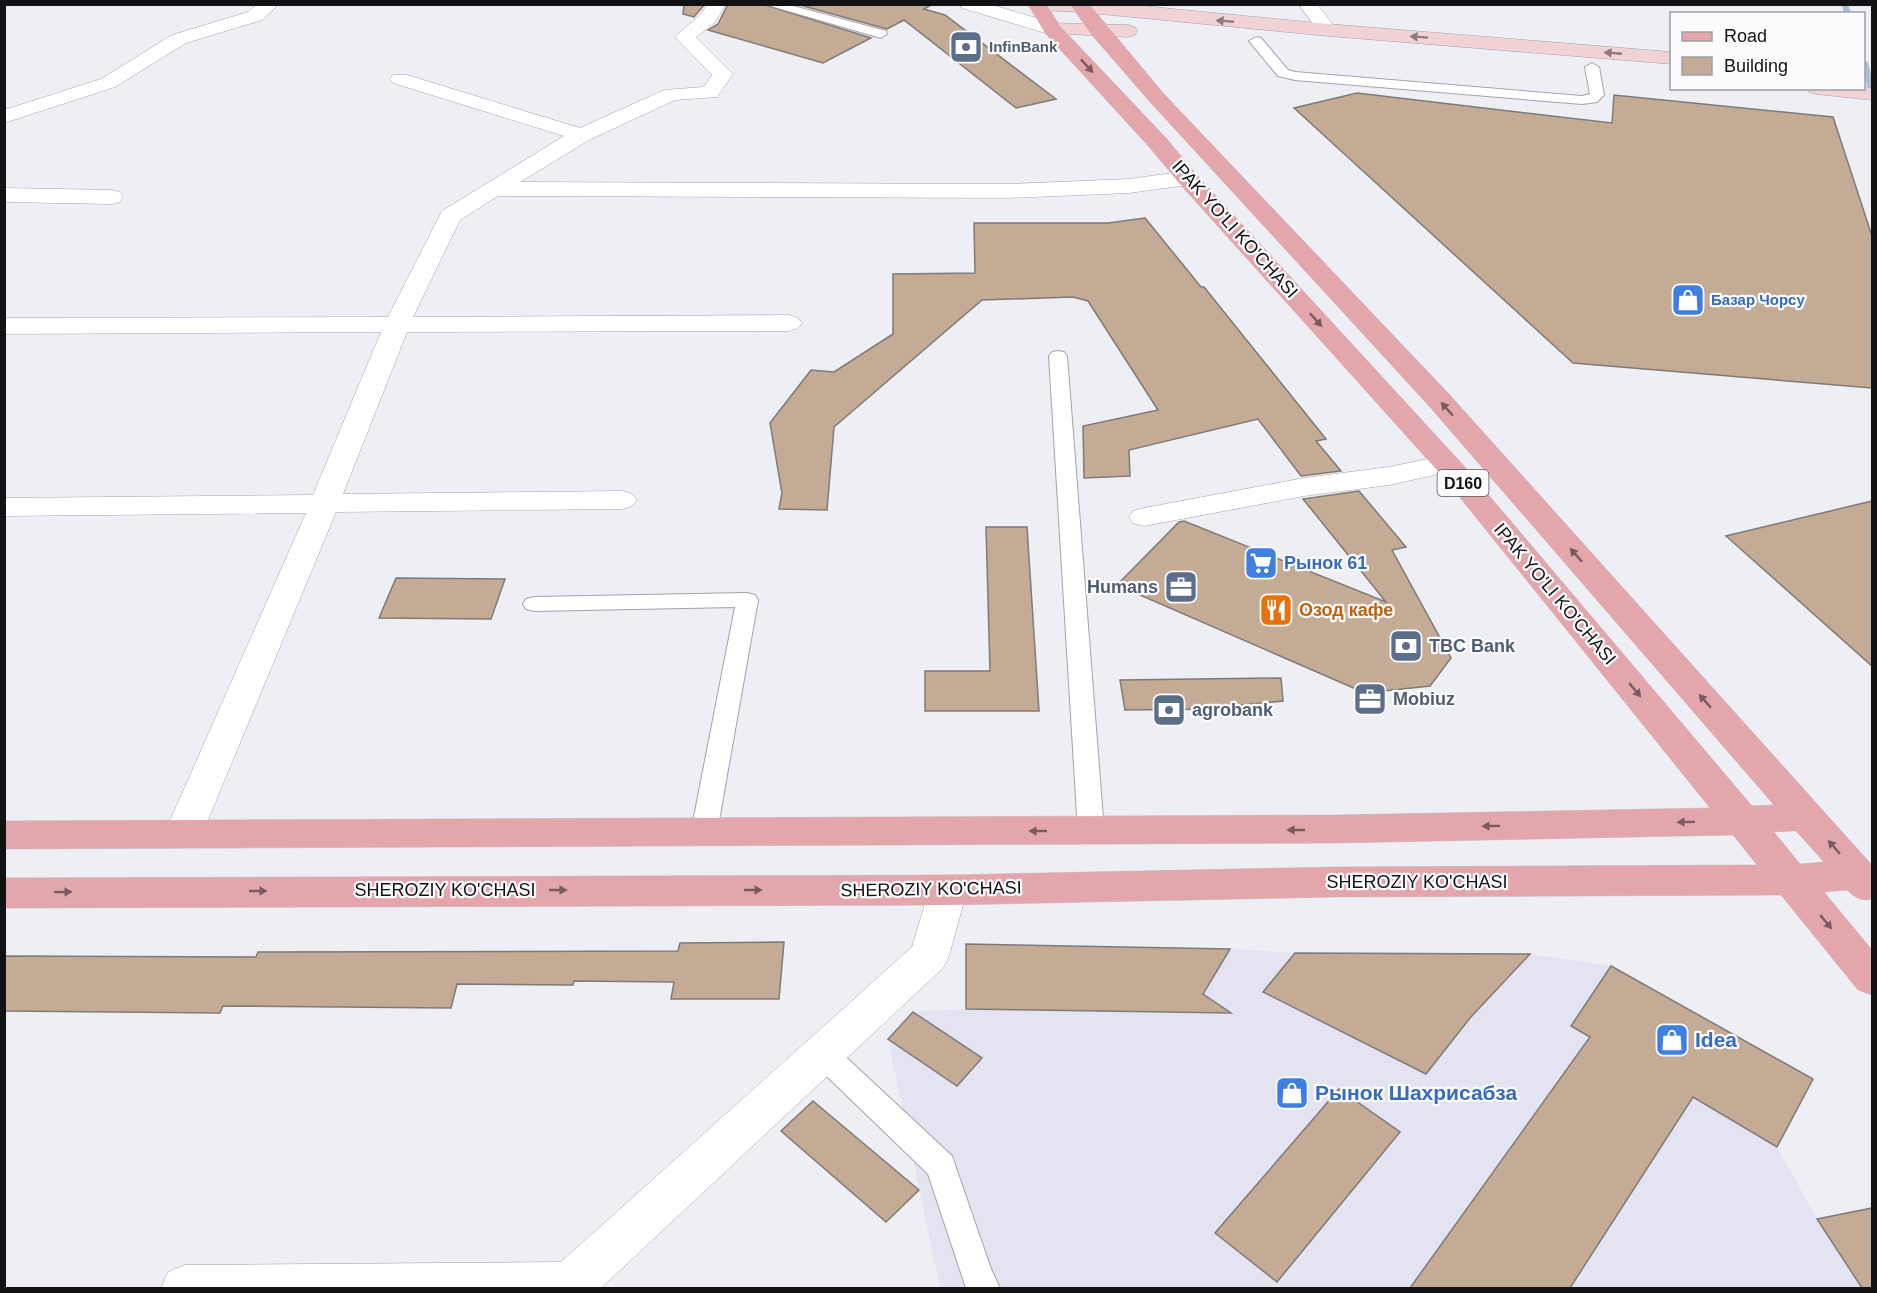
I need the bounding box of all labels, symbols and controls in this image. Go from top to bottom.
legend [1670,12,1865,90]
one-way arrow [1215,16,1234,26]
text: Road [1724,26,1767,46]
bank icon: InfinBank [948,29,984,65]
one-way arrow [1409,32,1428,42]
place label: InfinBank [989,38,1058,55]
one-way arrow [1604,48,1623,58]
text: Building [1724,56,1788,76]
one-way arrow [1079,59,1093,73]
street label: IPAK YO'LI KO'CHASI [1168,156,1302,302]
shop icon: Базар Чорсу [1670,282,1706,318]
place label: Базар Чорсу [1711,291,1805,308]
one-way arrow [1309,312,1322,327]
one-way arrow [1441,402,1454,417]
road number: D160 [1438,470,1488,496]
street label: IPAK YO'LI KO'CHASI [1490,519,1620,669]
supermarket icon: Рынок 61 [1243,545,1279,581]
one-way arrow [1570,548,1583,563]
place label: Рынок 61 [1284,553,1367,573]
office icon: Humans [1163,569,1199,605]
place label: Humans [1087,577,1158,597]
restaurant icon: Озод кафе [1258,592,1294,628]
place label: Озод кафе [1299,600,1393,620]
bank icon: TBC Bank [1388,628,1424,664]
place label: TBC Bank [1429,636,1516,656]
office icon: Mobiuz [1352,681,1388,717]
one-way arrow [1628,682,1641,697]
place label: Mobiuz [1393,689,1455,709]
bank icon: agrobank [1151,692,1187,728]
one-way arrow [1699,694,1712,709]
place label: agrobank [1192,700,1274,720]
one-way arrow [1676,817,1695,827]
one-way arrow [1481,821,1500,831]
one-way arrow [1286,825,1305,835]
one-way arrow [1028,826,1047,836]
one-way arrow [1828,840,1841,855]
street label: SHEROZIY KO'CHASI [1326,872,1508,892]
street label: SHEROZIY KO'CHASI [840,877,1022,901]
street label: SHEROZIY KO'CHASI [354,880,536,900]
one-way arrow [548,885,567,895]
one-way arrow [743,885,762,895]
one-way arrow [248,886,267,896]
one-way arrow [53,888,72,897]
one-way arrow [1819,914,1832,929]
shop icon: Idea [1654,1022,1690,1058]
place label: Idea [1695,1028,1737,1051]
shop icon: Рынок Шахрисабза [1274,1075,1310,1111]
place label: Рынок Шахрисабза [1315,1081,1517,1104]

